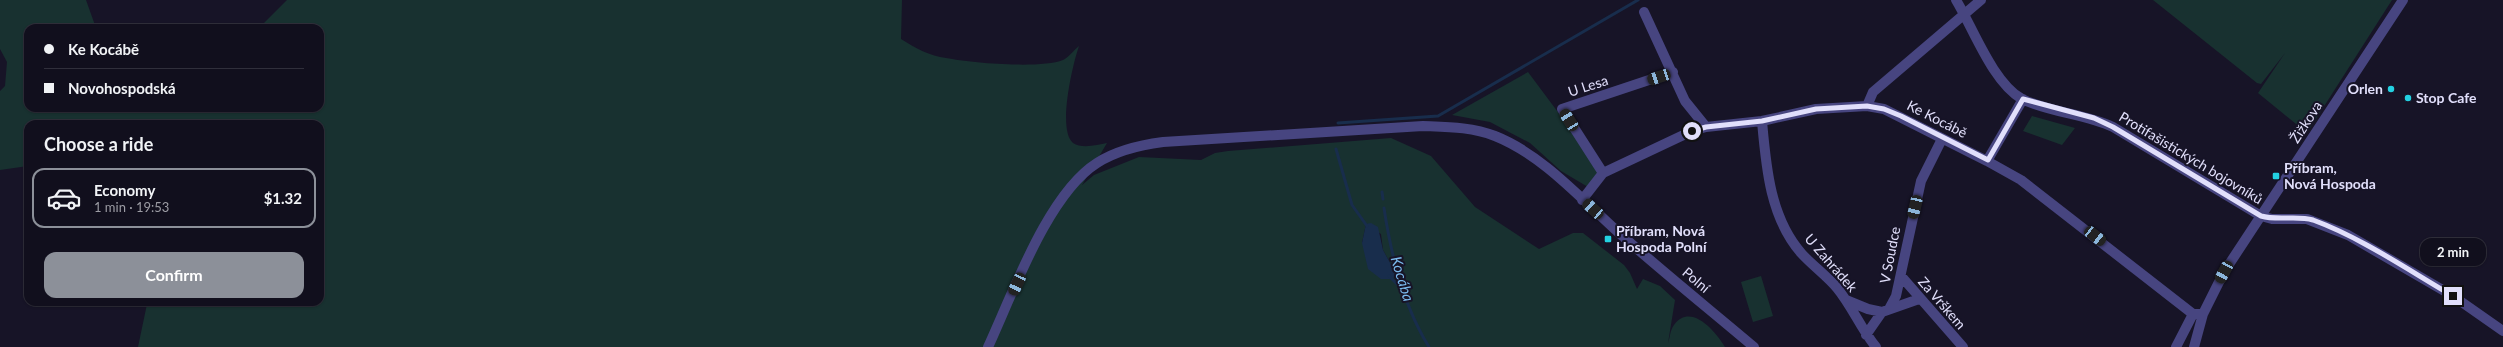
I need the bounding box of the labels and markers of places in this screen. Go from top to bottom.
place label: Orlen [2348,80,2383,97]
marker: Orlen [2386,84,2396,94]
place label: Stop Cafe [2416,89,2477,106]
marker: Stop Cafe [2403,93,2413,103]
place label: Příbram, Nová Hospoda [2284,159,2376,192]
marker: Příbram, Nová Hospoda [2271,171,2281,181]
place label: Příbram, Nová Hospoda Polní [1616,222,1708,255]
marker: Příbram, Nová Hospoda Polní [1603,234,1613,244]

